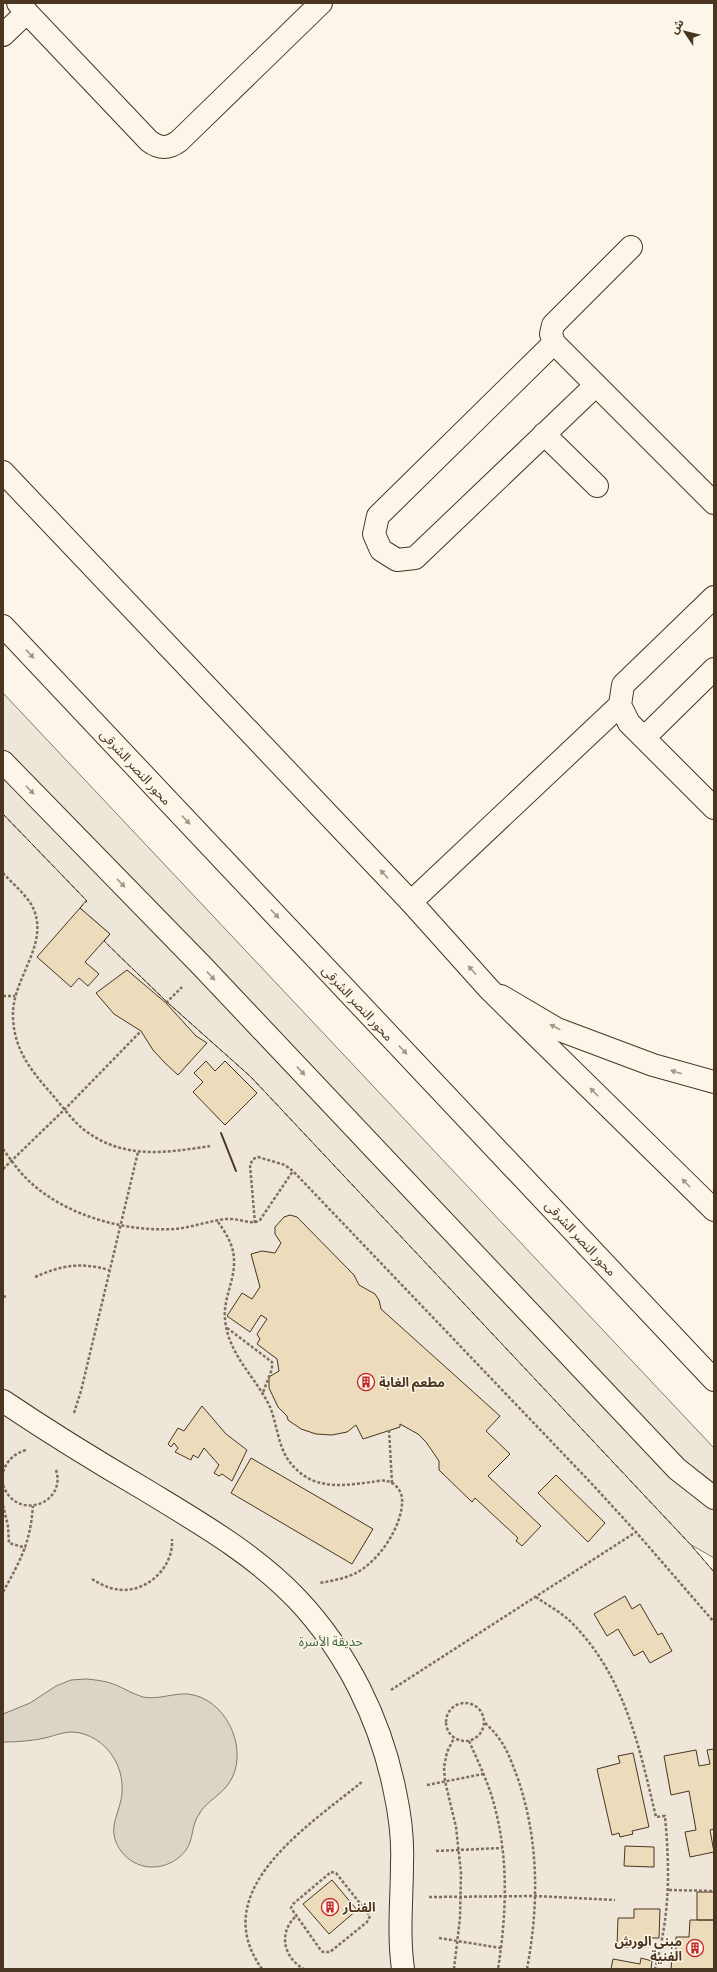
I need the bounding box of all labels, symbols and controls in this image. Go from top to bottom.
north arrow [665,12,705,52]
text: ش [666,15,687,36]
one-way arrow [25,649,35,659]
street label: محور النصر الشرقى [96,725,176,809]
one-way arrow [25,785,35,795]
one-way arrow [181,815,191,825]
one-way arrow [379,869,389,879]
one-way arrow [116,878,126,888]
one-way arrow [271,909,280,919]
street label: محور النصر الشرقى [318,961,398,1045]
one-way arrow [467,965,477,975]
one-way arrow [207,971,216,981]
one-way arrow [549,1024,560,1030]
one-way arrow [398,1045,408,1055]
one-way arrow [296,1066,305,1075]
one-way arrow [670,1069,682,1075]
one-way arrow [589,1087,599,1096]
one-way arrow [681,1178,691,1188]
street label: محور النصر الشرقى [541,1196,621,1280]
building icon: مطعم الغابة [356,1372,376,1392]
place label: مطعم الغابة [379,1373,445,1393]
park label: حديقة الأسرة [299,1632,364,1650]
building icon: الفنـار [320,1897,340,1917]
place label: الفنـار [342,1898,376,1916]
place label: مبنى الورش الفنية [614,1932,682,1965]
building icon: مبنى الورش الفنية [685,1938,705,1958]

